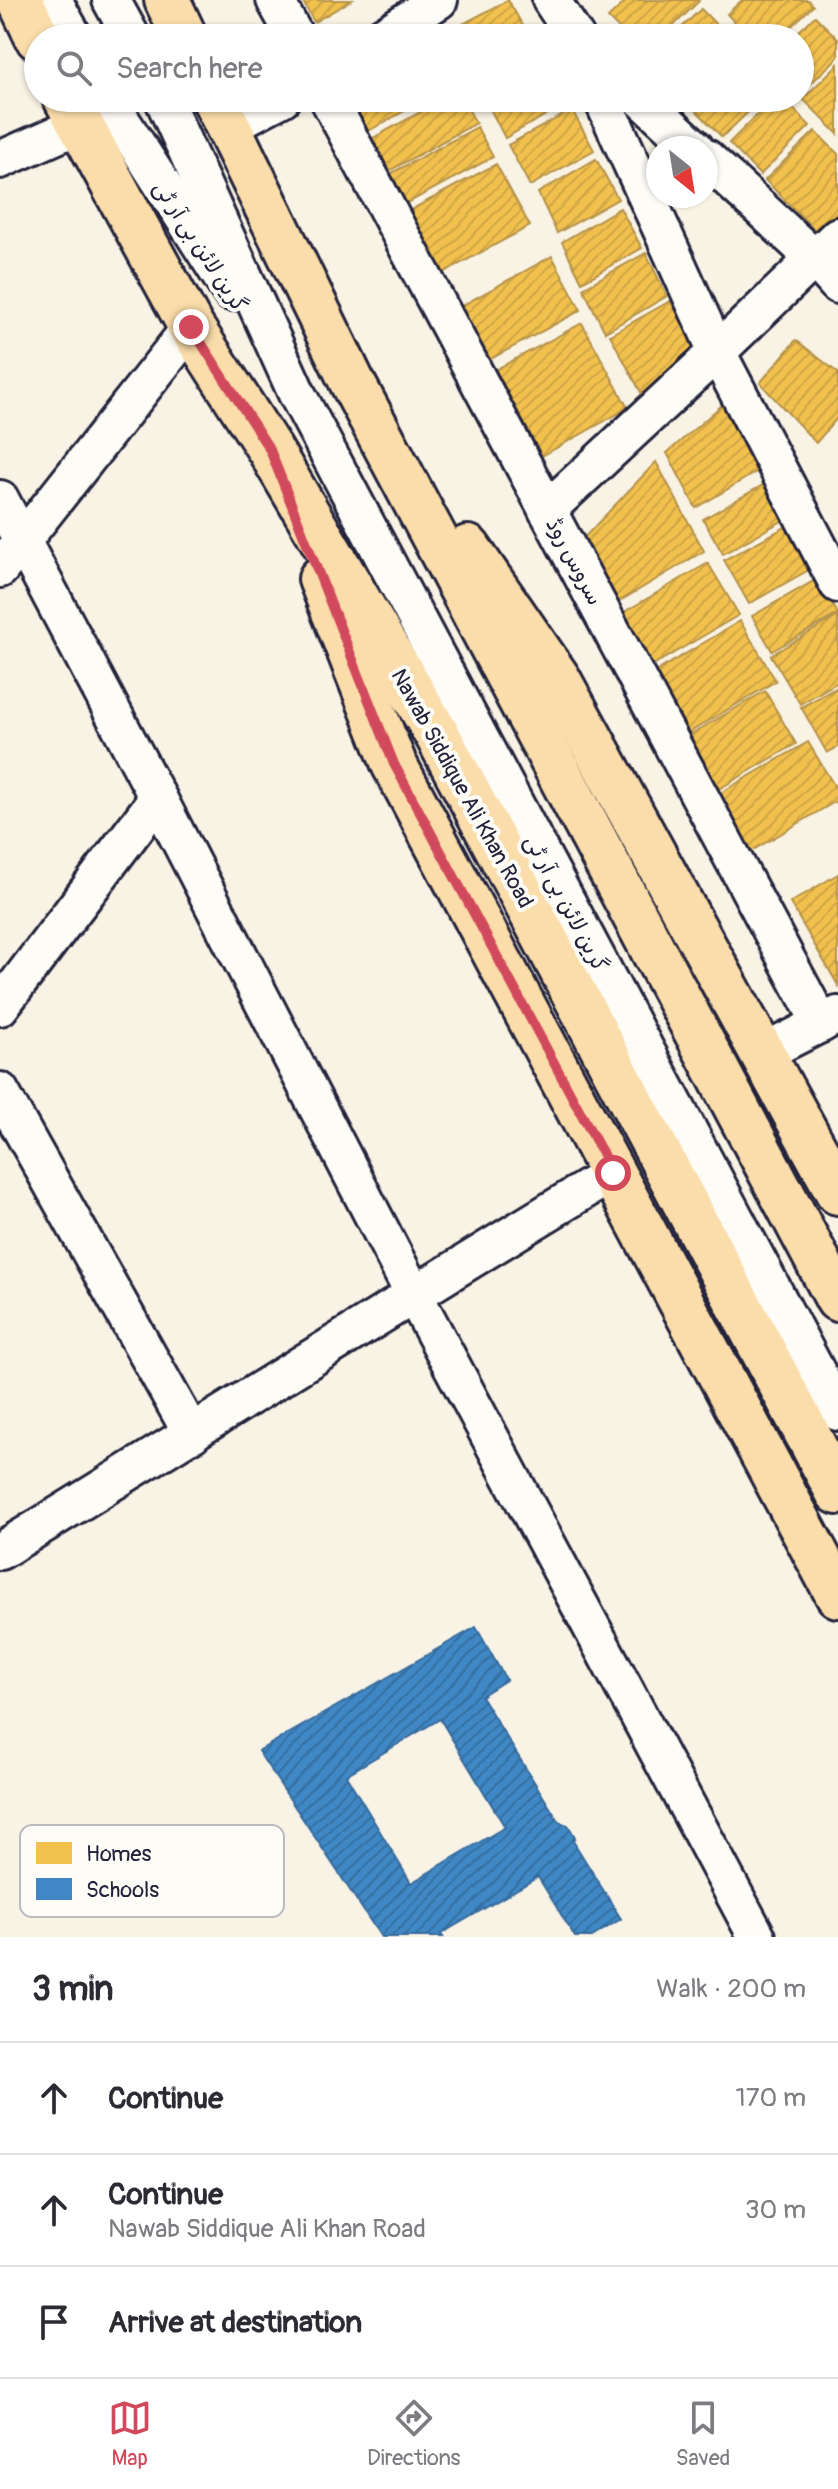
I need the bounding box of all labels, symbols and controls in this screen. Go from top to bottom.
search box [24,24,814,112]
icon: search [52,46,96,90]
text: Search here [116,50,263,87]
north arrow [646,136,718,208]
street label: گرین لائن بی آر ٹی [147,175,253,318]
route end [173,309,209,345]
street label: سروس روڈ [539,513,609,610]
street label: Nawab Siddique Ali Khan Road [385,664,540,913]
street label: گرین لائن بی آر ٹی [518,830,614,977]
route start [595,1155,631,1191]
legend [20,1825,284,1917]
text: Homes [86,1840,151,1868]
text: Schools [86,1876,159,1904]
text: 3 min [32,1968,114,2011]
text: Walk · 200 m [656,1973,806,2005]
icon: ahead [32,2076,76,2120]
text: Continue [108,2080,223,2117]
text: 170 m [736,2082,806,2114]
text: Continue [108,2176,223,2213]
icon: ahead [32,2188,76,2232]
text: 30 m [745,2194,806,2226]
text: Nawab Siddique Ali Khan Road [108,2213,426,2245]
icon: arrive [32,2300,76,2344]
text: Arrive at destination [108,2304,362,2341]
tab: Map [108,2396,152,2472]
tab: Directions [367,2396,460,2472]
tab: Saved [676,2396,730,2472]

